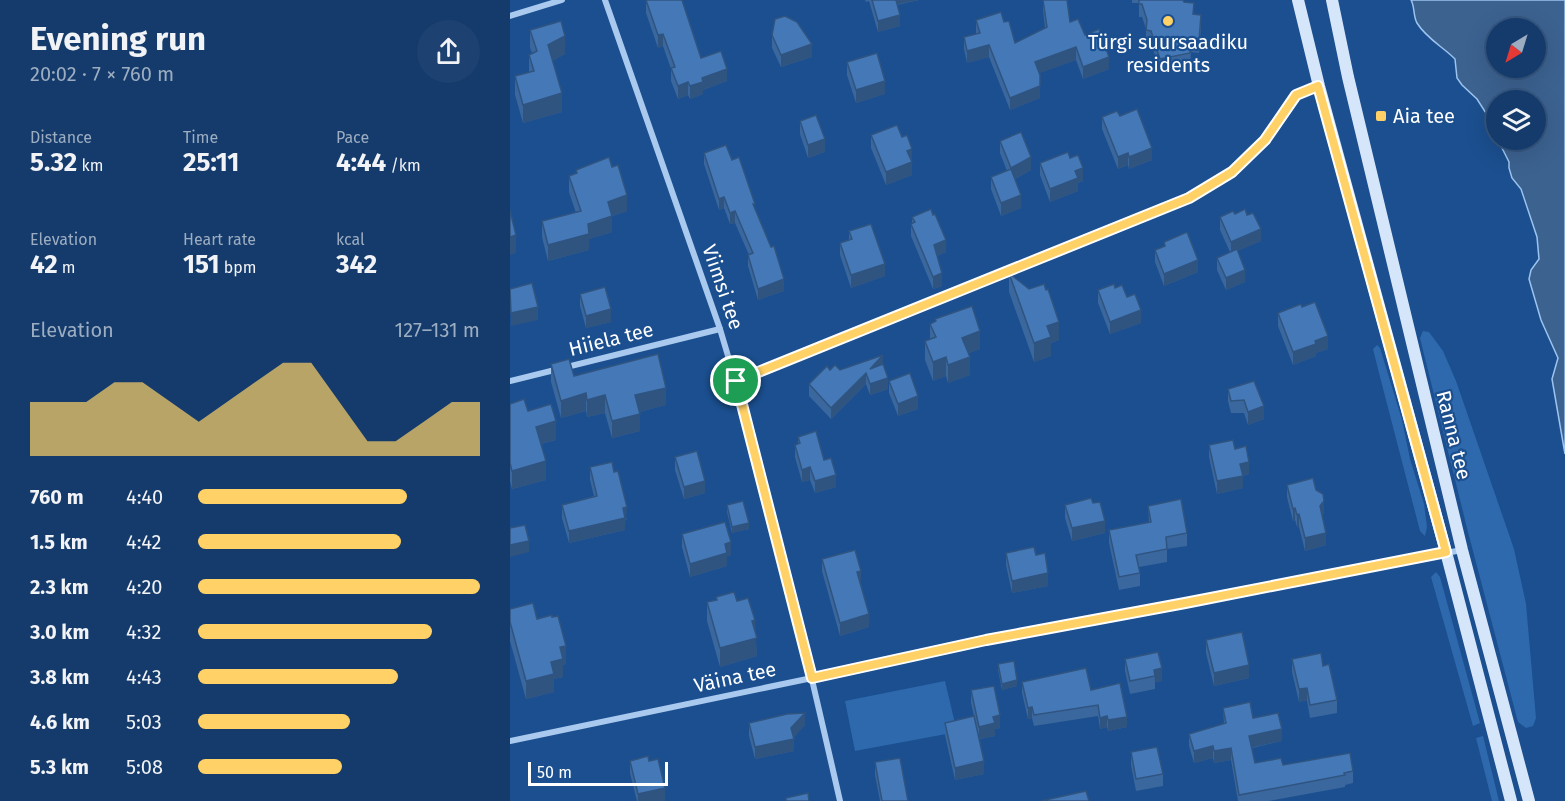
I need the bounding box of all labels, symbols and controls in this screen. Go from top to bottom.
marker: Türgi suursaadiku residents [1161,14,1175,28]
north arrow [1486,18,1546,78]
map controls [1486,18,1546,150]
text: Evening run [30,19,206,59]
button: share [417,20,480,83]
place label: Türgi suursaadiku residents [1088,30,1248,77]
text: 20:02 · 7 × 760 m [30,62,174,86]
button: layers [1486,90,1546,150]
place label: Aia tee [1393,104,1455,128]
marker: Aia tee [1374,109,1388,123]
text: Distance [30,128,92,147]
text: Time [183,128,218,147]
text: Pace [336,128,369,147]
text: 5.32 [30,147,77,178]
text: 25:11 [183,147,239,178]
text: 4:44 [336,147,386,178]
text: km [77,156,103,175]
text: /km [386,156,421,175]
text: Elevation [30,230,97,249]
text: Heart rate [183,230,256,249]
text: kcal [336,230,365,249]
street label: Viimsi tee [697,241,749,333]
text: 42 [30,249,58,280]
text: 151 [183,249,220,280]
text: 342 [336,249,377,280]
text: m [58,258,76,277]
text: bpm [220,258,257,277]
street label: Hiiela tee [566,317,656,361]
text: Elevation [30,318,114,342]
text: 127–131 m [395,318,480,342]
pin [710,355,761,406]
icon: arrive [719,364,752,397]
street label: Ranna tee [1431,388,1477,482]
text: 760 m [30,485,84,509]
text: 4:40 [126,485,163,509]
text: 1.5 km [30,530,88,554]
text: 4:42 [126,530,161,554]
text: 2.3 km [30,575,89,599]
text: 4:20 [126,575,163,599]
text: 3.0 km [30,620,89,644]
text: 4:32 [126,620,161,644]
street label: Väina tee [692,657,778,697]
text: 3.8 km [30,665,90,689]
text: 4:43 [126,665,162,689]
text: 4.6 km [30,710,90,734]
text: 5:03 [126,710,162,734]
text: 5.3 km [30,755,89,779]
text: 5:08 [126,755,163,779]
scale bar [528,759,668,786]
text: 50 m [537,763,572,782]

